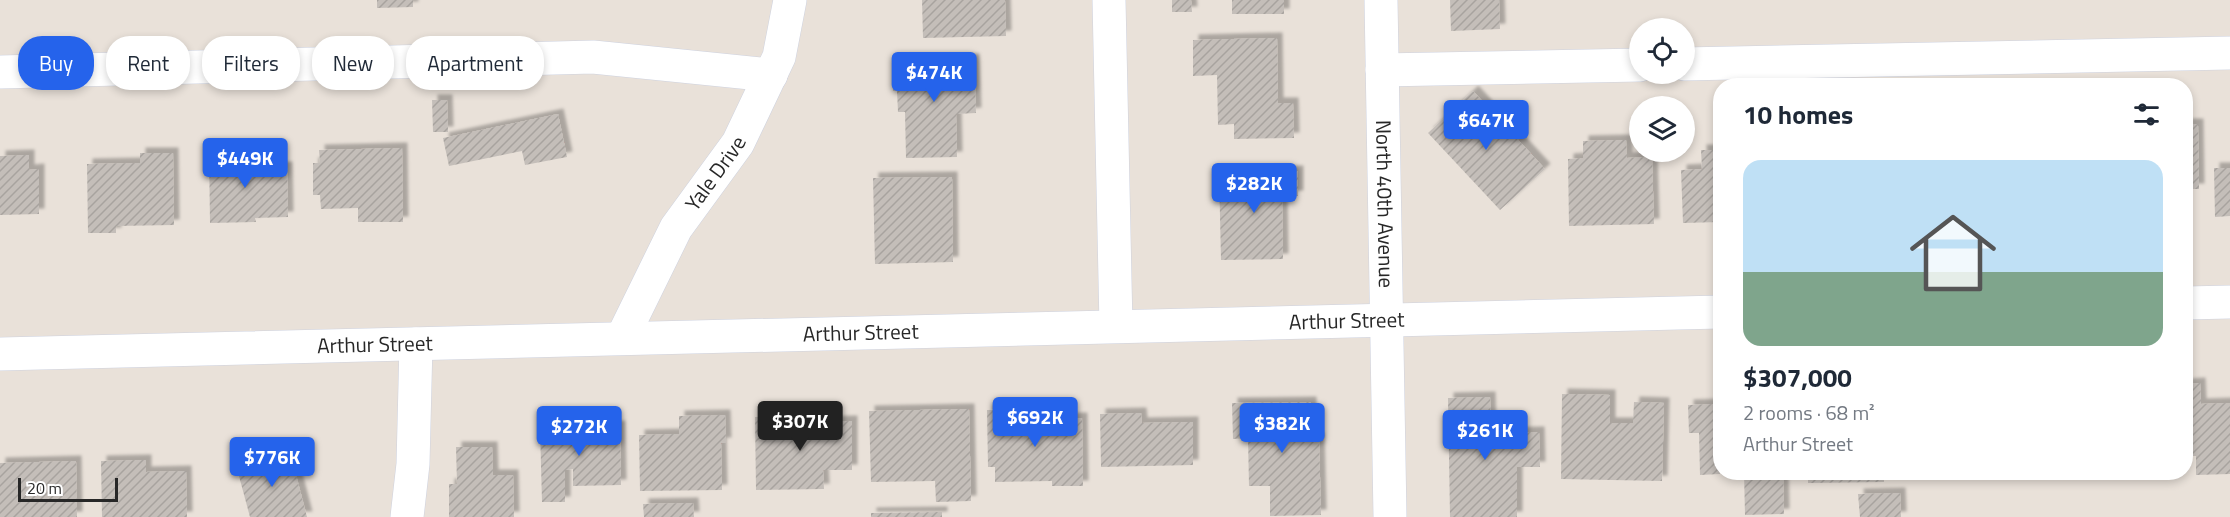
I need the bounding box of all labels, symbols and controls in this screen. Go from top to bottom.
map controls [1629,18,1695,162]
button: locate [1629,18,1695,84]
chip: Buy [18,36,94,90]
chip: Rent [106,36,190,90]
chip: Filters [202,36,300,90]
chip: New [312,36,394,90]
chip: Apartment [406,36,544,90]
pin: $474K [892,52,976,103]
text: $474K [906,56,962,87]
text: 10 homes [1743,95,1853,134]
button: layers [1629,96,1695,162]
icon: filters [2130,98,2163,131]
pin: $647K [1444,100,1528,151]
text: $647K [1458,104,1514,135]
street label: North 40th Avenue [1368,120,1403,288]
street label: Yale Drive [677,131,754,217]
pin: $449K [203,138,287,189]
text: $449K [217,142,273,173]
pin: $282K [1212,163,1296,214]
text: $282K [1226,167,1282,198]
icon: home [1899,199,2007,307]
street label: Arthur Street [1288,303,1405,338]
street label: Arthur Street [802,315,920,349]
street label: Arthur Street [317,326,434,361]
text: $307,000 [1743,358,1852,397]
pin: $692K [993,397,1077,448]
text: 2 rooms · 68 m² [1743,397,1875,428]
pin: $307K [758,401,842,452]
text: $692K [1007,401,1063,432]
pin: $382K [1240,403,1324,454]
text: $307K [772,405,828,436]
pin: $272K [537,406,621,457]
text: $382K [1254,407,1310,438]
text: $272K [551,410,607,441]
pin: $261K [1443,410,1527,461]
text: $261K [1457,414,1513,445]
text: Arthur Street [1743,428,1853,459]
pin: $776K [230,437,314,488]
text: $776K [244,441,300,472]
scale bar [18,475,118,502]
text: 20 m [27,476,62,500]

